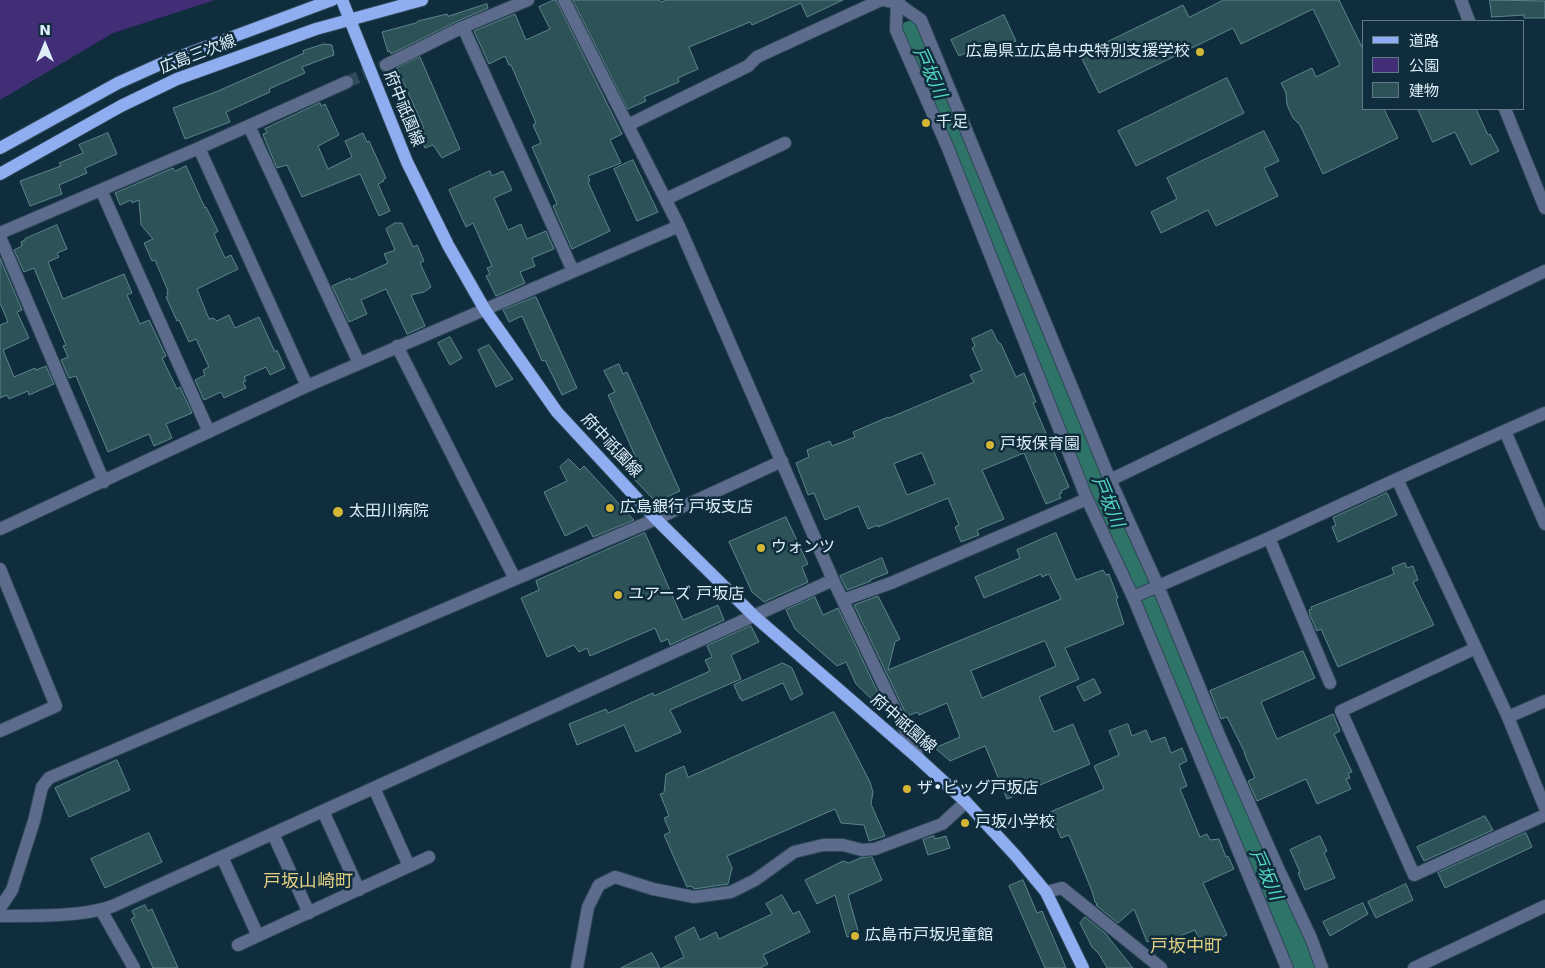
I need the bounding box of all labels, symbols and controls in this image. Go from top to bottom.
north arrow [20,20,70,70]
legend [1362,20,1525,110]
text: N [39,22,51,38]
street label: 広島三次線 [157,32,239,78]
text: 道路 [1409,32,1439,50]
place label: 広島県立広島中央特別支援学校 [966,42,1190,62]
water label: 戸坂川 [908,44,950,102]
marker: 広島県立広島中央特別支援学校 [1194,46,1206,58]
text: 公園 [1409,57,1439,75]
street label: 府中祇園線 [379,68,427,150]
text: 建物 [1409,82,1439,100]
place label: 千足 [936,113,968,133]
marker: 千足 [920,117,932,129]
street label: 府中祇園線 [577,410,645,482]
place label: 戸坂保育園 [1000,435,1080,455]
marker: 戸坂保育園 [984,439,996,451]
water label: 戸坂川 [1087,473,1127,531]
place label: 広島銀行 戸坂支店 [620,498,753,518]
place label: 太田川病院 [349,502,429,522]
marker: 広島銀行 戸坂支店 [604,502,616,514]
marker: 太田川病院 [331,505,345,519]
place label: ウォンツ [771,538,835,558]
marker: ウォンツ [755,542,767,554]
place label: ユアーズ 戸坂店 [628,585,744,605]
marker: ユアーズ 戸坂店 [612,589,624,601]
street label: 府中祇園線 [867,691,939,757]
place label: ザ•ビッグ戸坂店 [917,779,1038,799]
marker: ザ•ビッグ戸坂店 [901,783,913,795]
place label: 戸坂小学校 [975,813,1055,833]
marker: 戸坂小学校 [959,817,971,829]
water label: 戸坂川 [1244,846,1286,904]
district label: 戸坂山崎町 [263,871,353,893]
place label: 広島市戸坂児童館 [865,926,993,946]
marker: 広島市戸坂児童館 [849,930,861,942]
district label: 戸坂中町 [1150,936,1222,958]

